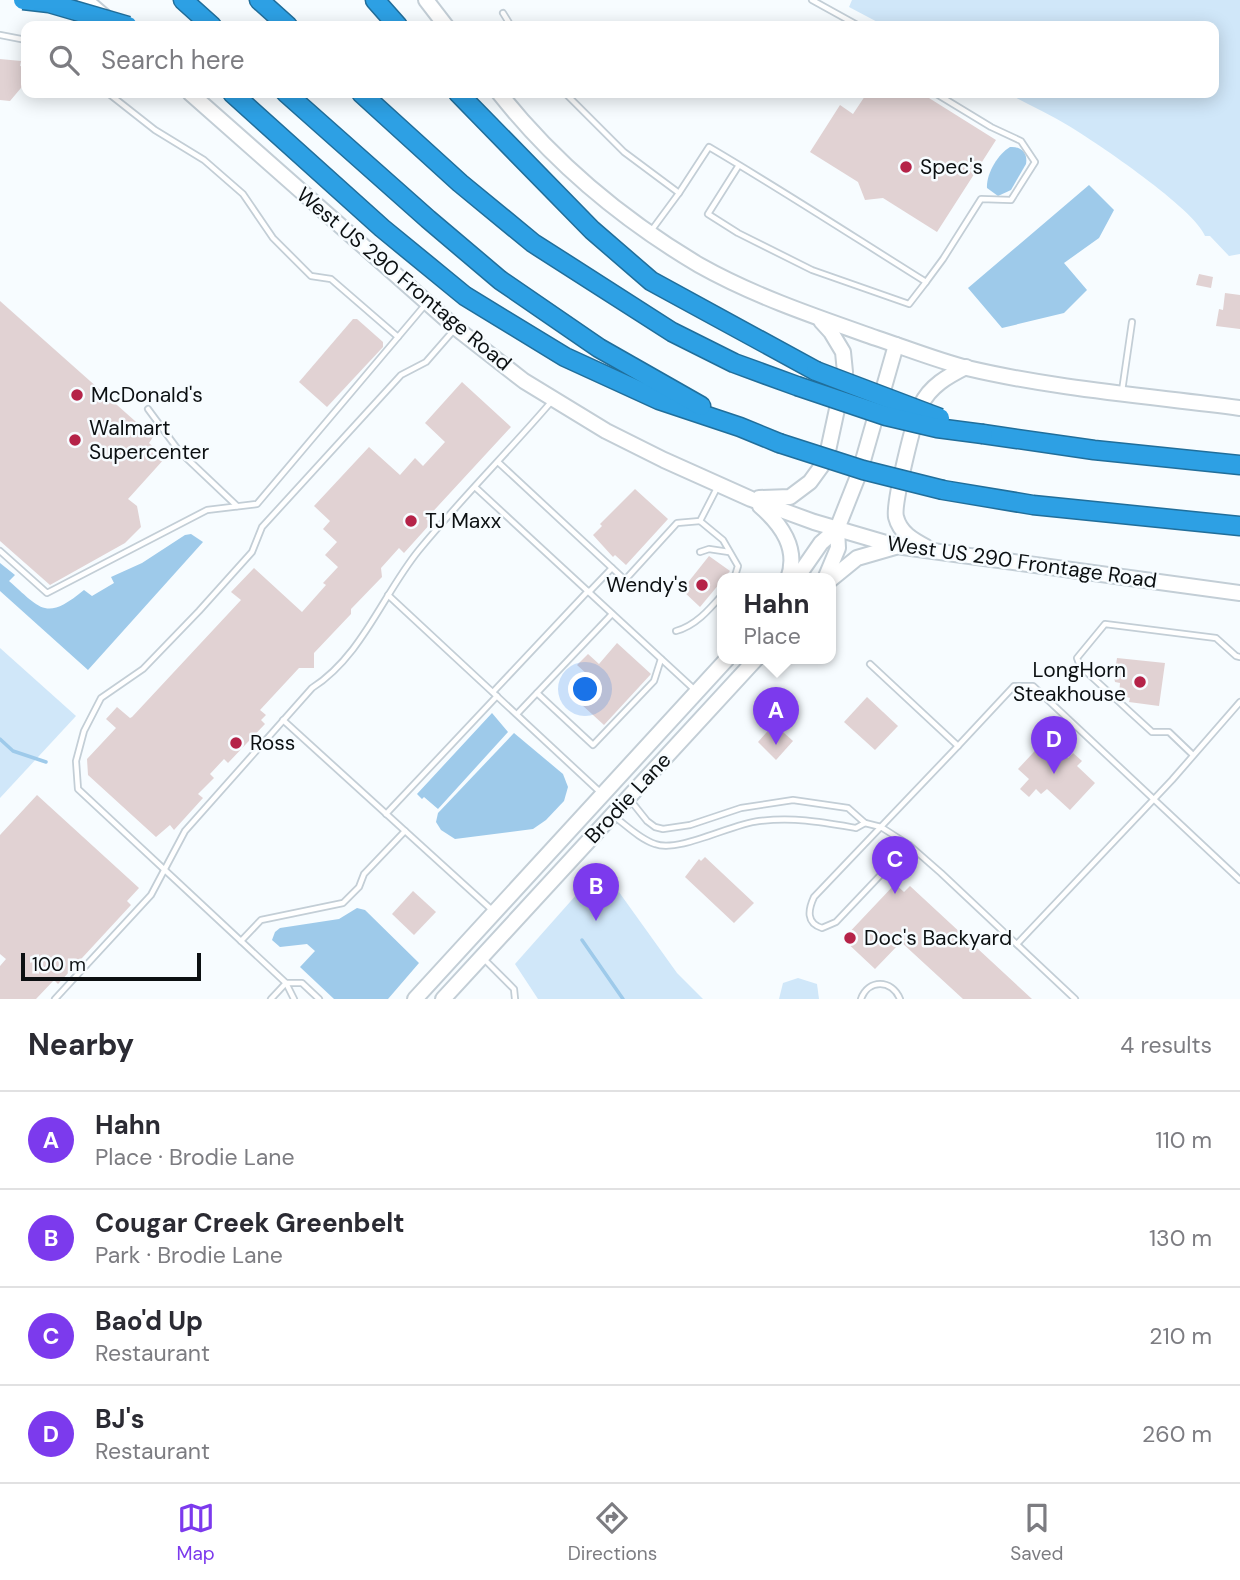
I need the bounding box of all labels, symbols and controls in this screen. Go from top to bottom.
search box [21,21,1219,98]
icon: search [45,41,83,79]
text: Search here [101,43,244,77]
place label: Spec's [920,153,983,181]
marker: Spec's [898,159,914,175]
street label: West US 290 Frontage Road [291,181,517,377]
place label: McDonald's [91,381,203,409]
marker: McDonald's [69,387,85,403]
place label: Walmart Supercenter [89,414,210,466]
marker: Walmart Supercenter [67,432,83,448]
place label: TJ Maxx [425,507,501,535]
marker: TJ Maxx [403,513,419,529]
street label: West US 290 Frontage Road [885,529,1159,595]
place label: Wendy's [606,571,688,599]
popup [717,573,836,664]
marker: Wendy's [694,577,710,593]
text: Hahn [744,587,809,621]
text: Place [744,621,801,651]
place label: LongHorn Steakhouse [1013,656,1126,708]
your location [568,672,602,706]
marker: LongHorn Steakhouse [1132,674,1148,690]
pin: A [753,687,799,745]
pin: D [1031,716,1077,774]
place label: Ross [250,729,295,757]
marker: Ross [228,735,244,751]
street label: Brodie Lane [579,746,677,849]
pin: C [872,836,918,894]
pin: B [573,863,619,921]
place label: Doc's Backyard [864,924,1012,952]
marker: Doc's Backyard [842,930,858,946]
scale bar [21,950,201,982]
text: 100 m [32,952,86,977]
text: Nearby [28,1025,134,1064]
text: 4 results [1120,1030,1212,1060]
text: Hahn [95,1108,161,1142]
text: A [43,1125,59,1155]
text: 110 m [1155,1125,1212,1155]
text: Place · Brodie Lane [95,1142,295,1172]
text: Cougar Creek Greenbelt [95,1206,405,1240]
text: B [44,1223,58,1253]
text: 130 m [1149,1223,1212,1253]
text: Park · Brodie Lane [95,1240,283,1270]
text: Bao'd Up [95,1304,203,1338]
text: C [43,1321,59,1351]
text: 210 m [1149,1321,1212,1351]
text: Restaurant [95,1338,210,1368]
text: BJ's [95,1402,145,1436]
text: D [43,1419,59,1449]
text: 260 m [1142,1419,1212,1449]
text: Restaurant [95,1436,210,1466]
tab: Map [177,1499,215,1566]
tab: Directions [568,1499,657,1566]
tab: Saved [1010,1499,1063,1566]

